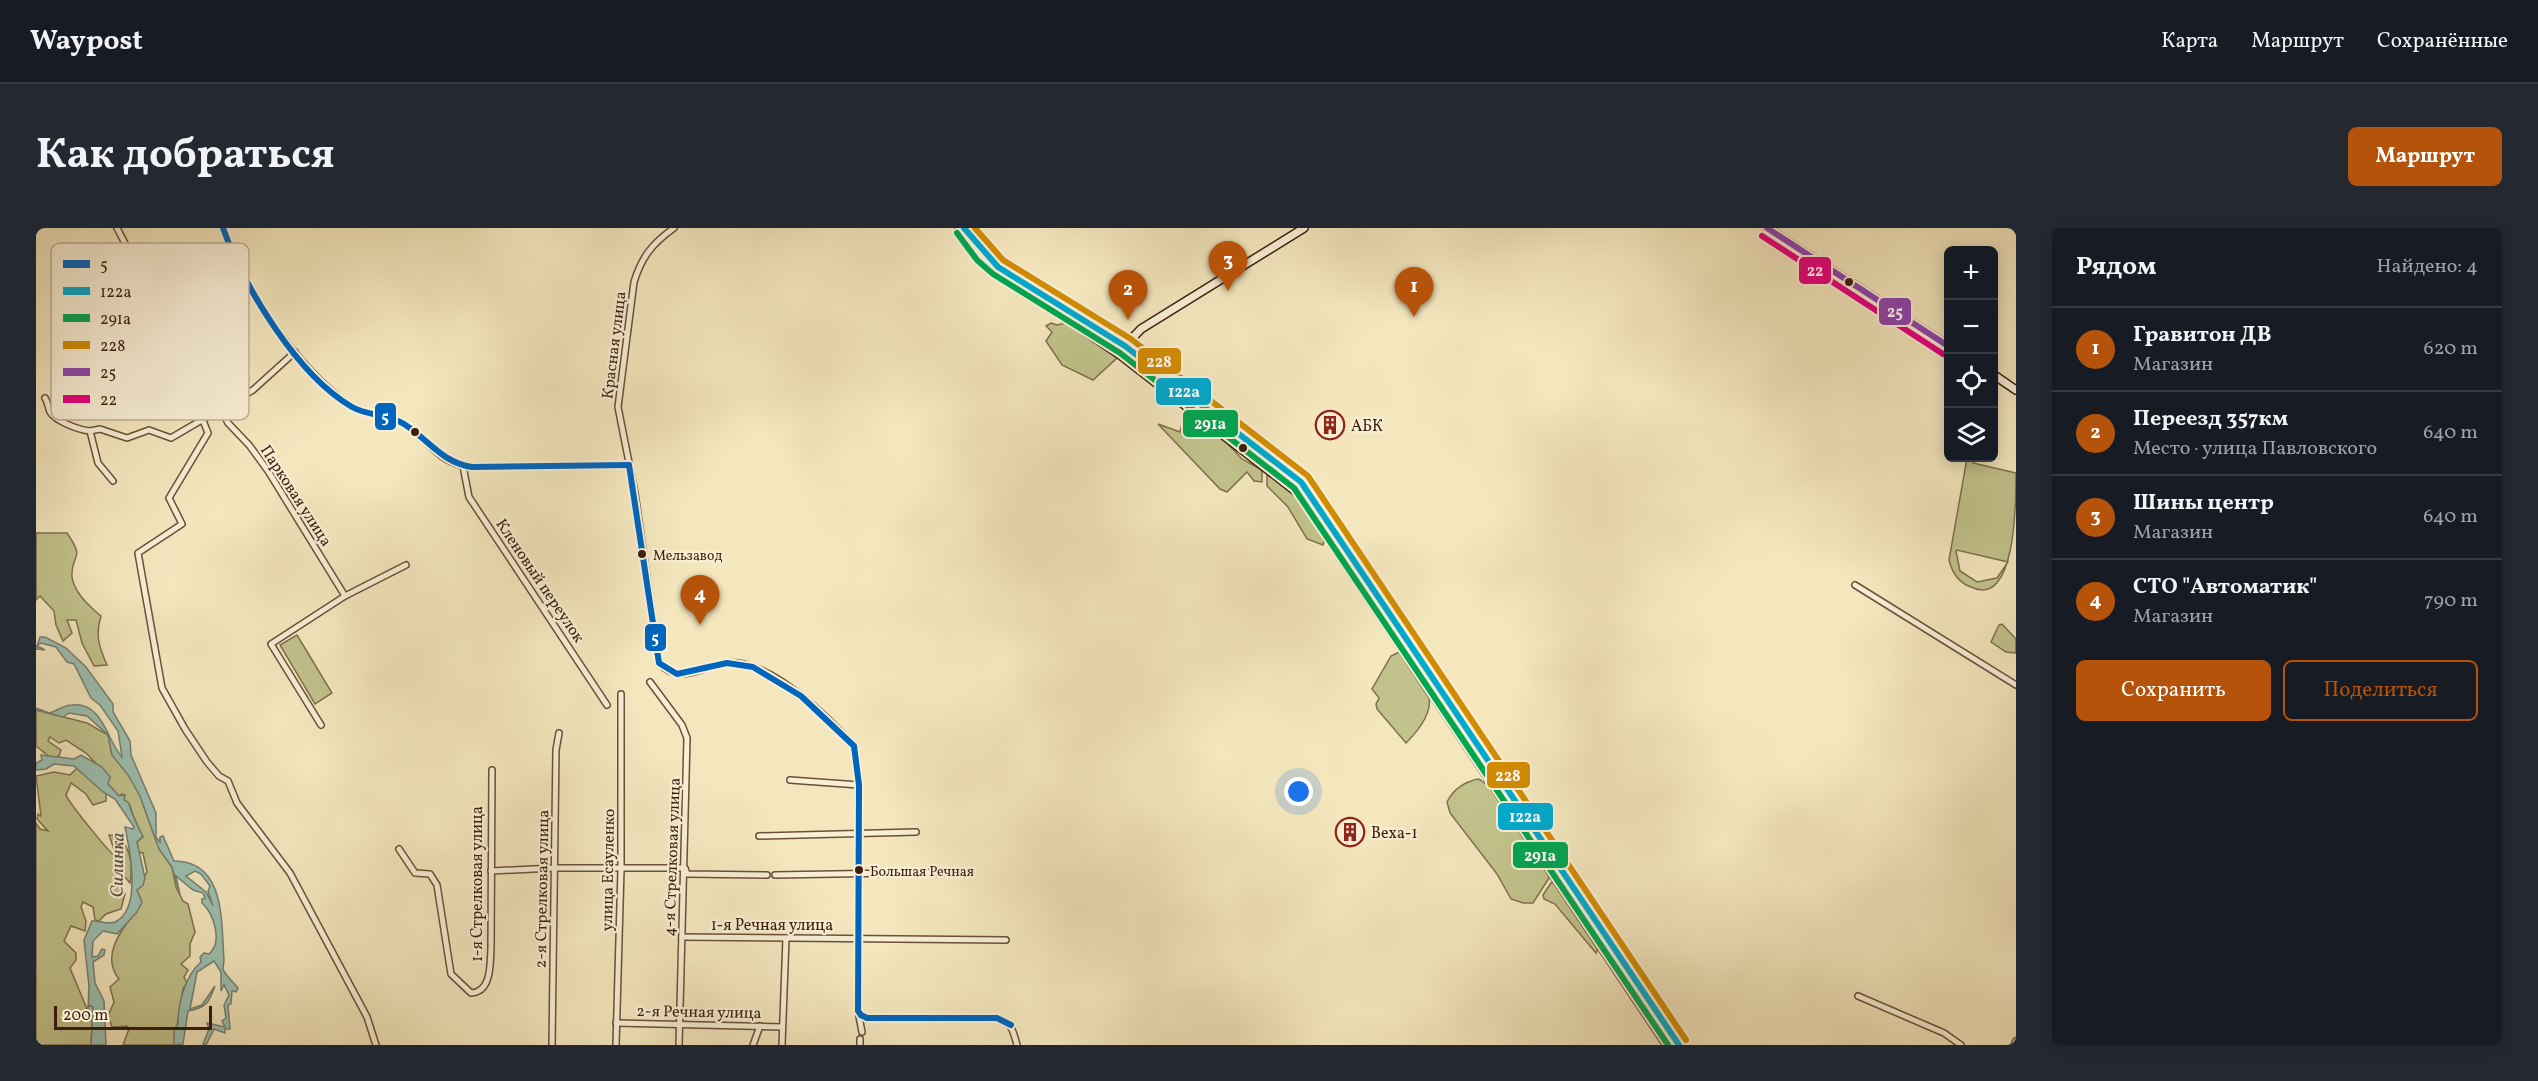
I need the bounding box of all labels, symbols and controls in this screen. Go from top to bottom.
text: Waypost [30,22,143,61]
text: Карта [2161,27,2218,56]
text: Маршрут [2251,27,2344,56]
text: Сохранённые [2377,27,2508,56]
text: Как добраться [36,127,335,186]
button: Маршрут [2348,127,2502,186]
pin: 3 [1208,242,1248,291]
legend [51,243,249,420]
map controls [1944,246,1998,462]
button: + [1944,246,1998,300]
text: Рядом [2076,249,2156,285]
text: Найдено: 4 [2377,253,2478,281]
text: 5 [100,255,108,277]
line badge: 22 [1798,256,1832,285]
text: 22 [1807,261,1823,283]
pin: 1 [1394,268,1434,317]
pin: 2 [1108,270,1148,320]
unlabelled marker [1843,276,1855,288]
text: 122а [100,282,131,304]
street label: Красная улица [597,290,633,400]
line badge: 25 [1878,297,1912,326]
button: − [1944,300,1998,354]
text: 25 [1887,302,1903,324]
text: 291а [100,309,131,331]
text: Гравитон ДВ [2133,320,2271,351]
text: 1 [2091,335,2100,363]
text: 620 m [2424,335,2478,363]
text: 228 [100,336,125,358]
line badge: 228 [1137,347,1182,375]
text: Магазин [2133,351,2213,379]
text: 228 [1146,352,1172,374]
button: locate [1944,354,1998,408]
text: 25 [100,363,116,385]
line badge: 122а [1155,377,1212,406]
text: 122а [1168,382,1200,404]
text: 22 [100,390,117,412]
line badge: 5 [374,402,397,431]
text: Переезд 357км [2133,404,2288,435]
text: 5 [381,407,389,429]
button: layers [1944,408,1998,462]
line badge: 291а [1182,409,1239,438]
building icon: АБК [1314,409,1346,441]
text: 291а [1194,414,1226,436]
place label: АБК [1351,416,1383,438]
text: 2 [2090,419,2101,447]
text: 640 m [2423,419,2478,447]
unlabelled marker [409,426,421,438]
text: Место · улица Павловского [2133,435,2377,463]
street label: Парковая улица [254,441,336,551]
unlabelled marker [1237,442,1249,454]
text: Шины центр [2133,488,2274,519]
text: 3 [2090,503,2101,531]
text: 640 m [2423,503,2478,531]
street label: Кленовый переулок [490,515,589,648]
text: Магазин [2133,519,2213,547]
place label: Мельзавод [653,547,722,566]
marker: Мельзавод [636,548,648,560]
text: СТО "Автоматик" [2133,572,2317,603]
pin: 4 [680,576,720,625]
text: 4 [2089,587,2102,615]
text: 790 m [2424,587,2478,615]
text: Магазин [2133,603,2213,631]
line badge: 5 [644,623,667,652]
text: 5 [651,628,659,650]
button: Сохранить [2076,660,2271,721]
button: Поделиться [2283,660,2478,721]
line badge: 228 [1486,761,1531,789]
text: 228 [1495,766,1521,788]
street label: 4-я Стрелковая улица [659,777,687,937]
your location [1284,777,1313,806]
line badge: 122а [1497,802,1554,831]
street label: 1-я Стрелковая улица [467,806,489,962]
text: 122а [1509,807,1541,829]
street label: улица Есауленко [597,808,621,932]
street label: 2-я Стрелковая улица [531,809,555,969]
building icon: Веха-1 [1334,816,1366,848]
place label: Веха-1 [1371,823,1418,845]
water label: Силинка [105,832,132,898]
line badge: 291а [1512,841,1569,869]
text: 291а [1524,846,1556,868]
place label: Большая Речная [870,863,974,882]
marker: Большая Речная [853,864,865,876]
street label: 1-я Речная улица [711,915,833,937]
street label: 2-я Речная улица [636,1001,762,1025]
scale bar [54,1003,212,1030]
text: 200 m [63,1005,108,1027]

